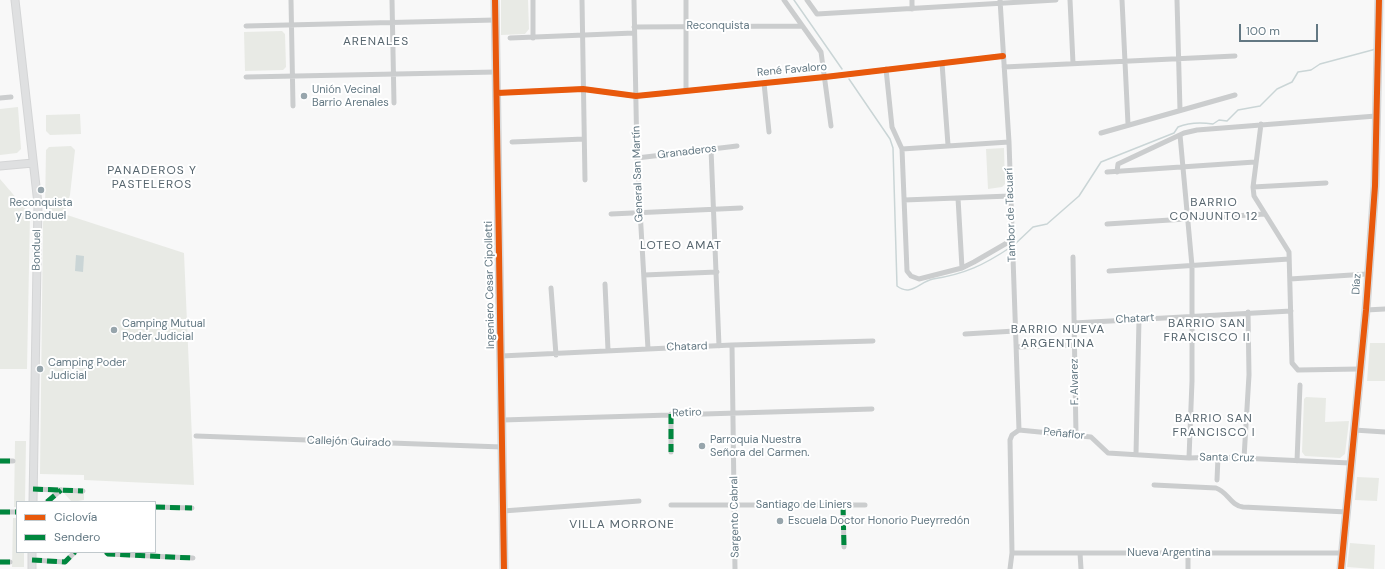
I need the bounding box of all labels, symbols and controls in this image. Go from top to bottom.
scale bar [1241,16,1320,42]
street label: Reconquista [687,19,749,33]
text: 100 m [1246,23,1280,39]
district label: ARENALES [343,35,409,49]
street label: René Favaloro [757,60,827,80]
place label: Unión Vecinal Barrio Arenales [312,83,389,109]
marker: Unión Vecinal Barrio Arenales [299,91,309,101]
street label: General San Martín [630,126,646,222]
street label: Granaderos [657,142,717,162]
district label: PANADEROS Y PASTELEROS [107,164,197,192]
street label: Tambor de Tacuarí [1003,168,1019,262]
marker: Reconquista y Bonduel [36,185,46,195]
place label: Reconquista y Bonduel [10,196,72,222]
district label: BARRIO CONJUNTO 12 [1170,196,1258,224]
street label: Ingeniero Cesar Cipolletti [482,221,498,349]
street label: Bonduel [30,229,44,271]
district label: LOTEO AMAT [640,239,722,253]
street label: Díaz [1350,273,1364,295]
street label: Chatart [1115,311,1155,327]
place label: Camping Mutual Poder Judicial [122,317,205,343]
district label: BARRIO SAN FRANCISCO II [1164,317,1250,345]
district label: BARRIO NUEVA ARGENTINA [1011,323,1105,351]
marker: Camping Mutual Poder Judicial [109,325,119,335]
street label: Chatard [666,340,708,354]
place label: Camping Poder Judicial [48,356,126,382]
street label: F. Alvarez [1068,359,1082,405]
marker: Camping Poder Judicial [35,364,45,374]
street label: Retiro [672,406,702,420]
district label: BARRIO SAN FRANCISCO I [1172,412,1256,440]
street label: Peñaflor [1043,425,1085,443]
place label: Parroquia Nuestra Señora del Carmen. [710,433,809,459]
street label: Callejón Guirado [307,434,391,450]
marker: Parroquia Nuestra Señora del Carmen. [697,441,707,451]
street label: Santa Cruz [1199,451,1255,465]
street label: Sargento Cabral [728,476,742,558]
street label: Santiago de Liniers [756,498,852,512]
legend [16,501,156,553]
text: Ciclovía [54,509,97,525]
place label: Escuela Doctor Honorio Pueyrredón [788,514,970,528]
marker: Escuela Doctor Honorio Pueyrredón [775,516,785,526]
district label: VILLA MORRONE [569,518,675,532]
text: Sendero [54,529,100,545]
street label: Nueva Argentina [1127,546,1211,560]

